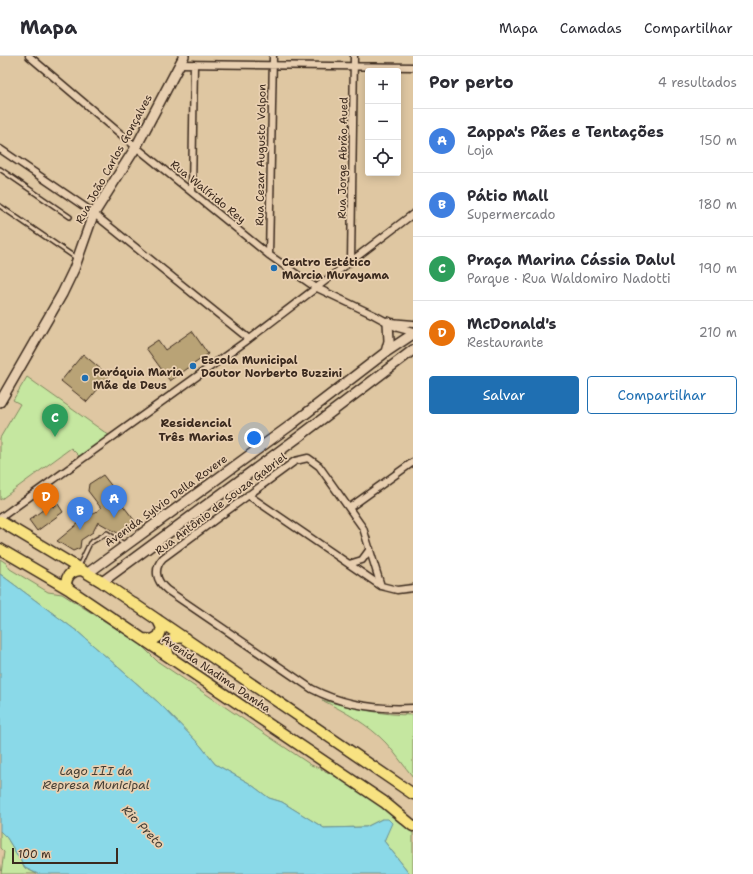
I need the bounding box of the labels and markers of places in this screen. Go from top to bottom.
place label: Centro Estético Marcia Murayama [282,255,390,283]
marker: Centro Estético Marcia Murayama [269,263,279,273]
place label: Escola Municipal Doutor Norberto Buzzini [201,353,342,381]
marker: Escola Municipal Doutor Norberto Buzzini [188,361,198,371]
place label: Paróquia Maria Mãe de Deus [93,365,184,393]
marker: Paróquia Maria Mãe de Deus [80,373,90,383]
pin: C [42,404,68,437]
pin: D [33,483,59,516]
pin: A [101,485,127,518]
pin: B [67,497,93,530]

